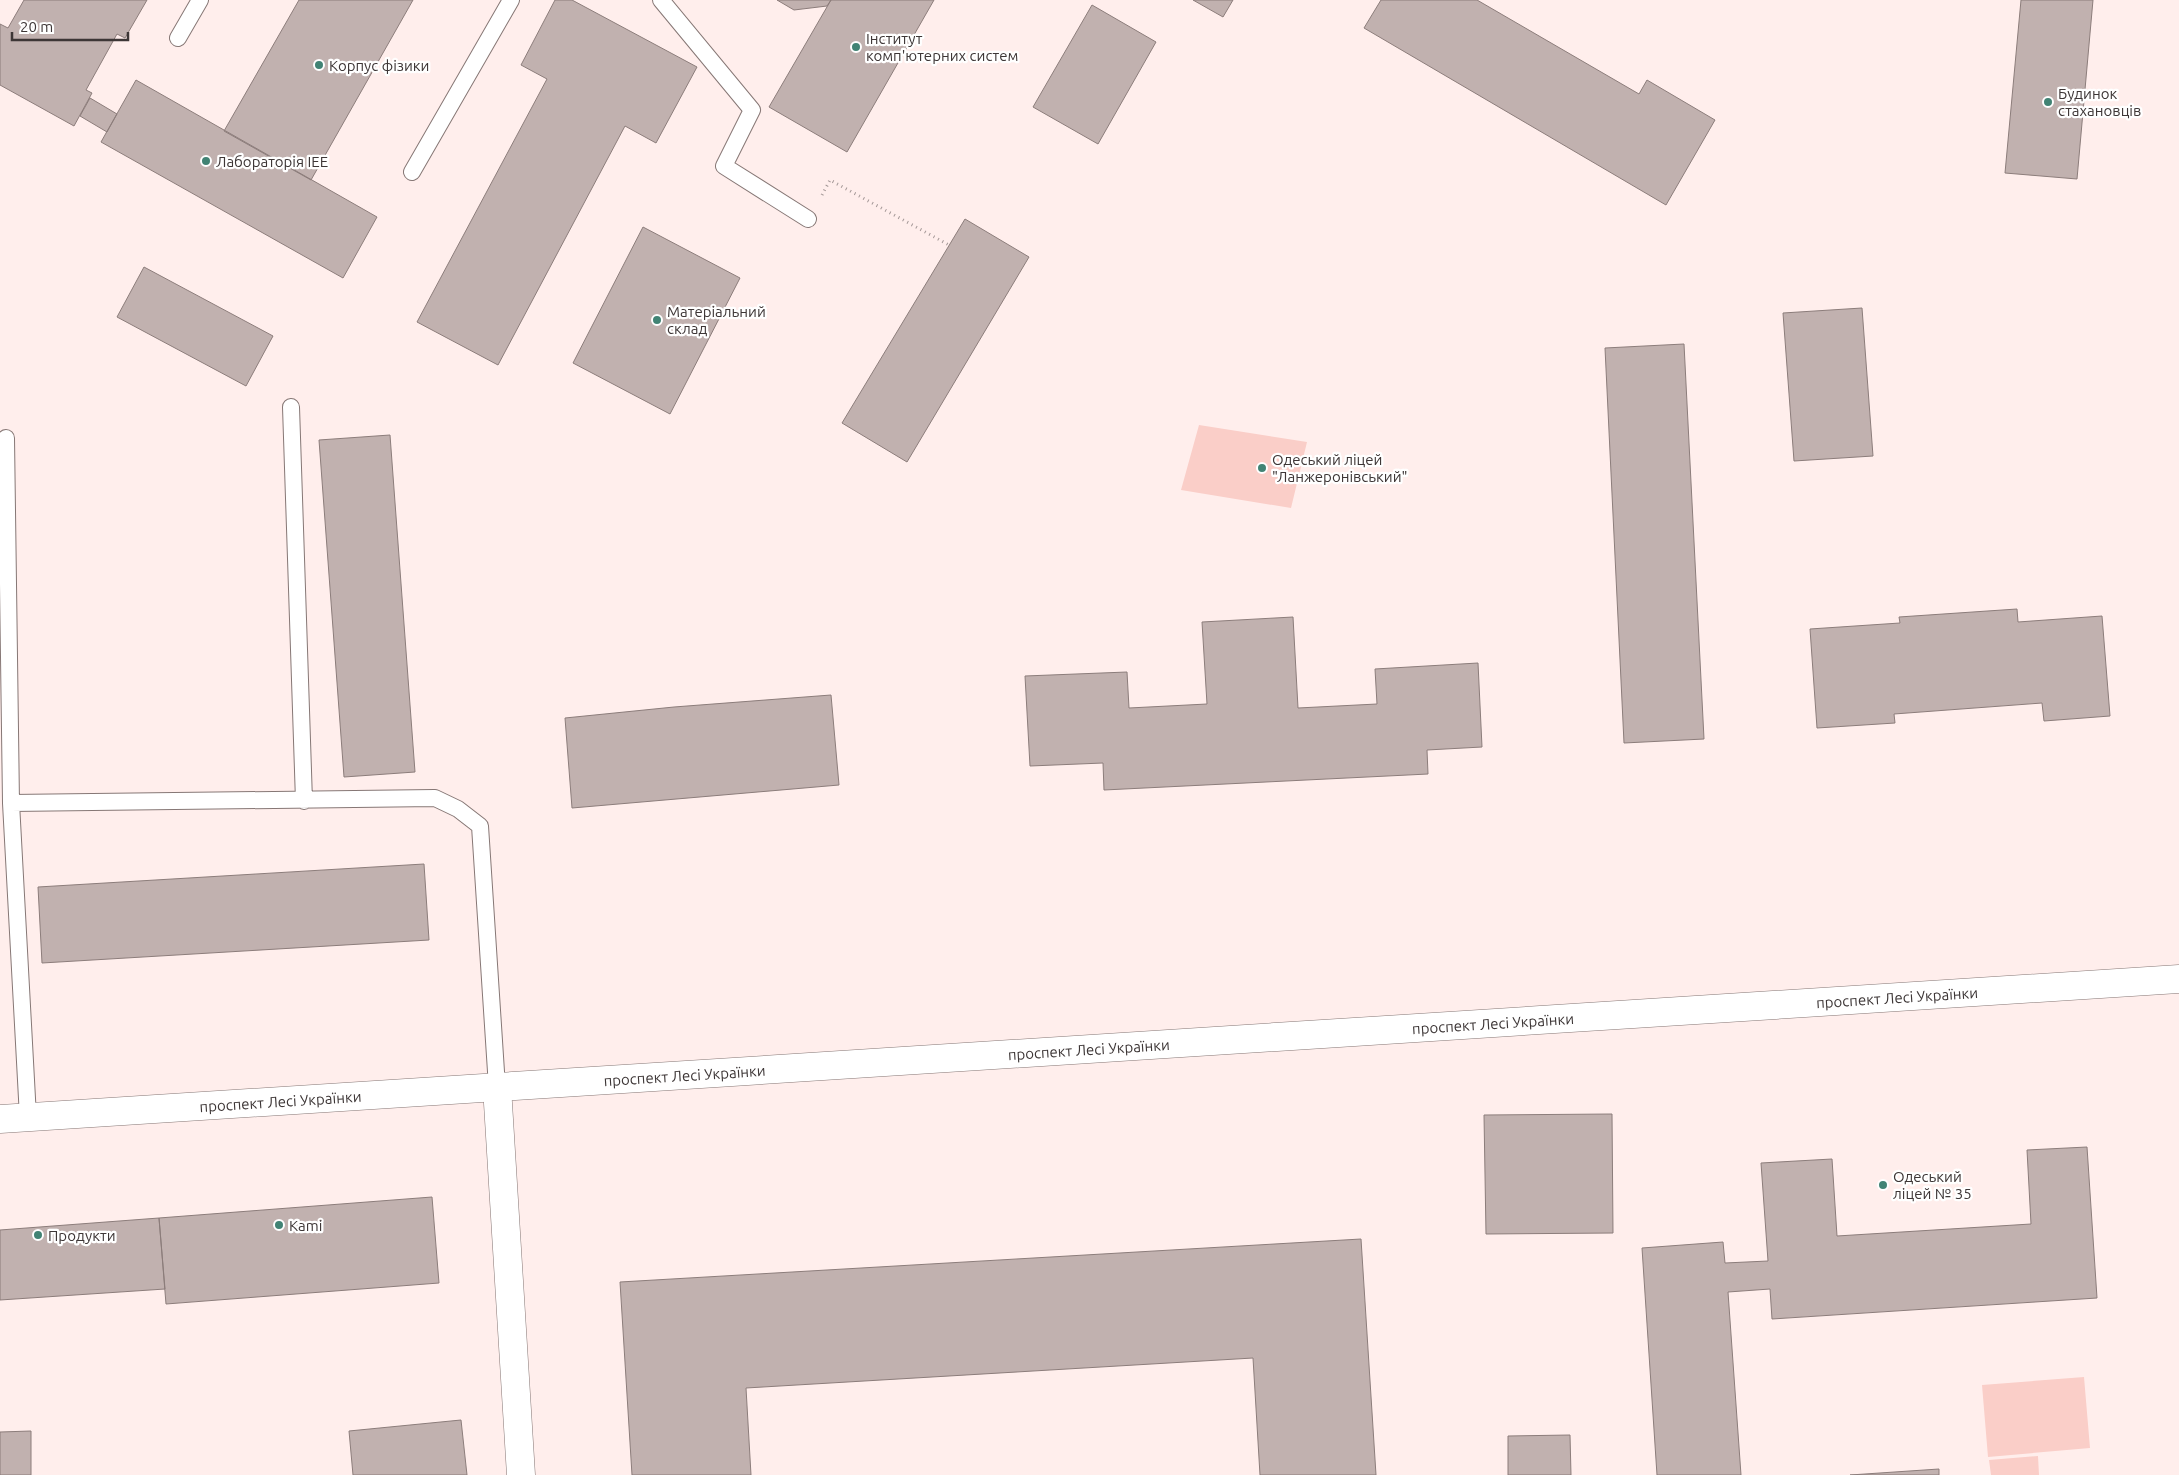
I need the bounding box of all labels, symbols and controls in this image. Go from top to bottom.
scale bar [12,10,129,42]
text: 20 m [20,18,53,35]
place label: Інститут комп'ютерних систем [866,30,1018,64]
marker: Інститут комп'ютерних систем [850,41,862,53]
place label: Корпус фізики [329,57,429,74]
marker: Корпус фізики [313,59,325,71]
place label: Будинок стахановців [2058,85,2141,119]
marker: Будинок стахановців [2042,96,2054,108]
place label: Лабораторія ІЕЕ [216,153,328,170]
marker: Лабораторія ІЕЕ [200,155,212,167]
place label: Матеріальний склад [667,303,766,337]
marker: Матеріальний склад [651,314,663,326]
place label: Одеський ліцей "Ланжеронівський" [1272,451,1408,485]
marker: Одеський ліцей "Ланжеронівський" [1256,462,1268,474]
street label: проспект Лесі Українки [1816,983,1979,1011]
street label: проспект Лесі Українки [1411,1009,1574,1037]
street label: проспект Лесі Українки [1007,1035,1170,1063]
street label: проспект Лесі Українки [603,1061,766,1089]
street label: проспект Лесі Українки [199,1087,362,1115]
place label: Одеський ліцей № 35 [1893,1168,1972,1202]
marker: Одеський ліцей № 35 [1877,1179,1889,1191]
place label: Kami [289,1217,322,1234]
marker: Kami [273,1219,285,1231]
place label: Продукти [48,1227,116,1244]
marker: Продукти [32,1229,44,1241]

